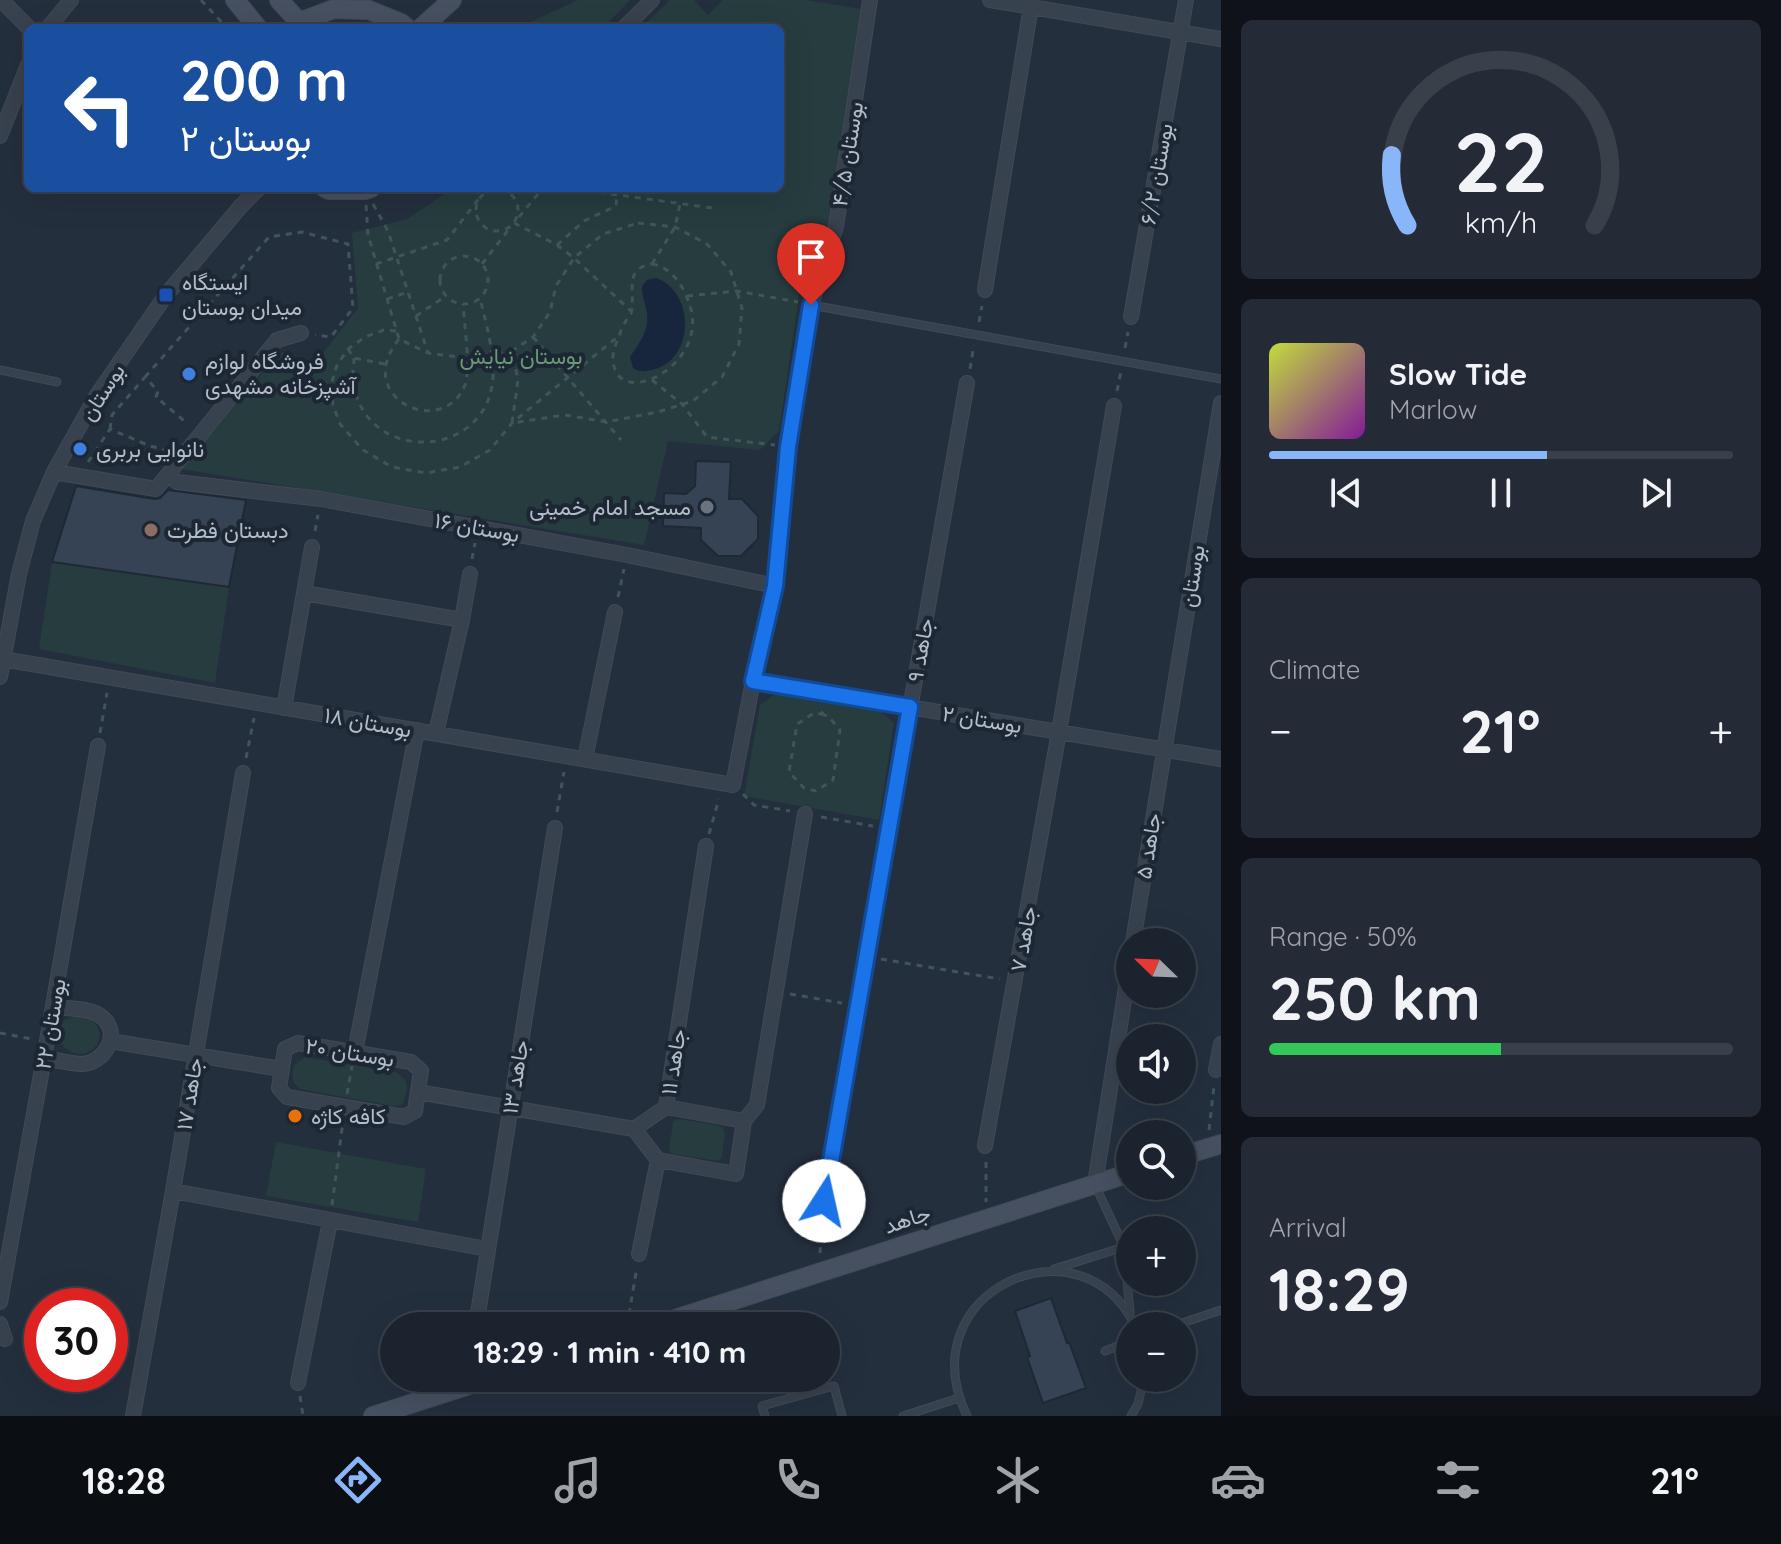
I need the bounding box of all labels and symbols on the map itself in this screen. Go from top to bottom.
street label: بوستان ۴/۵ [825,100,869,208]
street label: بوستان ۶/۲ [1133,121,1179,227]
pin [777,223,845,305]
place label: ایستگاه میدان بوستان [182,268,302,321]
marker: ایستگاه میدان بوستان [157,286,175,304]
park label: بوستان نیایش [460,342,582,370]
place label: فروشگاه لوازم آشپزخانه مشهدی [205,347,358,401]
street label: بوستان [73,358,131,426]
marker: فروشگاه لوازم آشپزخانه مشهدی [180,365,198,383]
place label: نانوایی بربری [96,435,204,463]
marker: نانوایی بربری [71,440,89,458]
place label: مسجد امام خمینی [529,493,691,522]
marker: مسجد امام خمینی [698,498,716,516]
street label: بوستان ۱۶ [432,506,522,548]
place label: دبستان فطرت [167,516,289,544]
marker: دبستان فطرت [142,521,160,539]
street label: بوستان [1173,543,1211,609]
street label: جاهد ۹ [901,616,939,684]
street label: بوستان ۲ [940,699,1024,739]
street label: بوستان ۱۸ [322,701,414,743]
street label: جاهد ۵ [1129,811,1167,881]
street label: جاهد ۷ [1003,904,1043,974]
north arrow [1116,928,1196,1008]
street label: بوستان ۲۲ [28,976,72,1072]
street label: جاهد ۱۱ [654,1027,692,1097]
street label: بوستان ۲۰ [304,1031,396,1073]
street label: جاهد ۱۳ [495,1038,535,1116]
street label: جاهد ۱۷ [169,1056,209,1132]
place label: کافه کاژه [311,1102,386,1130]
marker: کافه کاژه [286,1107,304,1125]
position arrow [782,1159,866,1243]
street label: جاهد [880,1198,934,1240]
speed limit sign: 30 [24,1288,128,1392]

